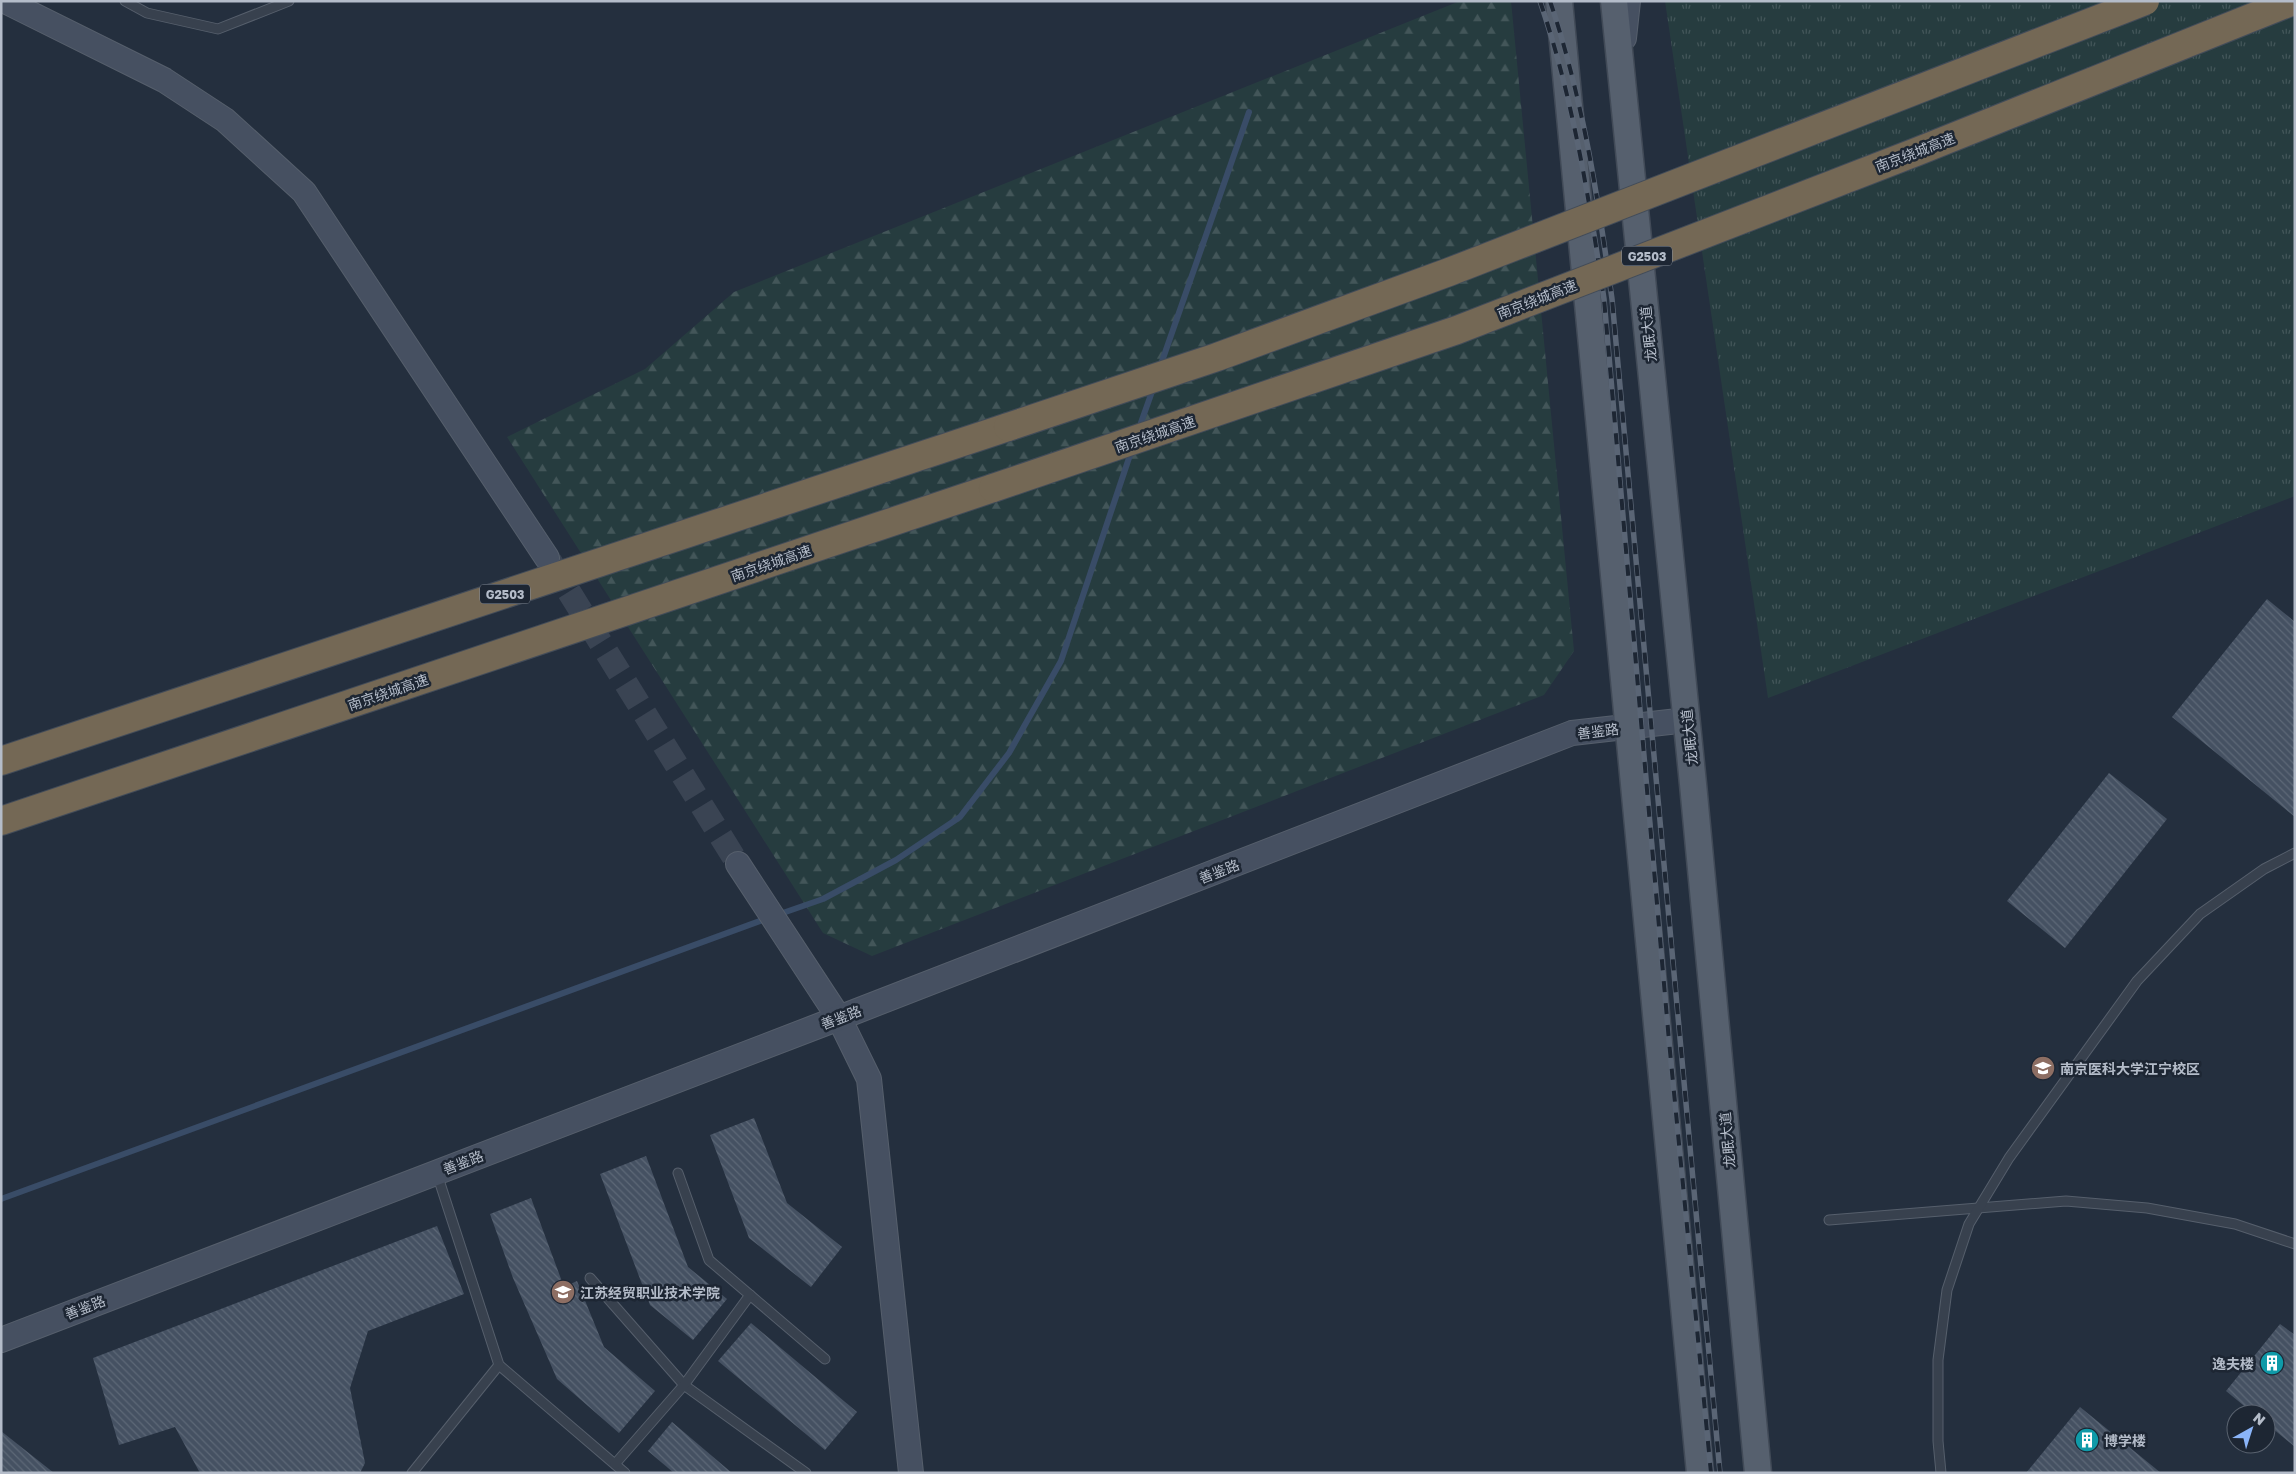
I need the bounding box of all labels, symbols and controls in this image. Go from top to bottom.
street label: 南京绕城高速 [1873,129,1957,175]
road number: G2503 [1622,247,1672,266]
street label: 南京绕城高速 [1495,276,1579,322]
street label: 龙眠大道 [1637,305,1659,363]
street label: 南京绕城高速 [1113,412,1197,456]
street label: 南京绕城高速 [729,541,813,585]
road number: G2503 [480,584,530,604]
street label: 南京绕城高速 [346,670,430,714]
street label: 龙眠大道 [1678,708,1700,766]
street label: 善鉴路 [1576,720,1620,742]
street label: 善鉴路 [1196,856,1242,886]
street label: 善鉴路 [818,1002,864,1032]
school or university icon: 南京医科大学江宁校区 [2030,1055,2056,1081]
place label: 南京医科大学江宁校区 [2060,1060,2200,1077]
street label: 龙眠大道 [1716,1111,1738,1169]
street label: 善鉴路 [440,1147,486,1177]
school or university icon: 江苏经贸职业技术学院 [550,1279,576,1305]
place label: 江苏经贸职业技术学院 [580,1284,720,1301]
street label: 善鉴路 [62,1292,108,1322]
building icon: 逸夫楼 [2259,1350,2285,1376]
place label: 逸夫楼 [2212,1355,2254,1372]
north arrow [2226,1404,2276,1454]
text: N [2250,1409,2269,1428]
building icon: 博学楼 [2074,1427,2100,1453]
place label: 博学楼 [2104,1432,2146,1449]

